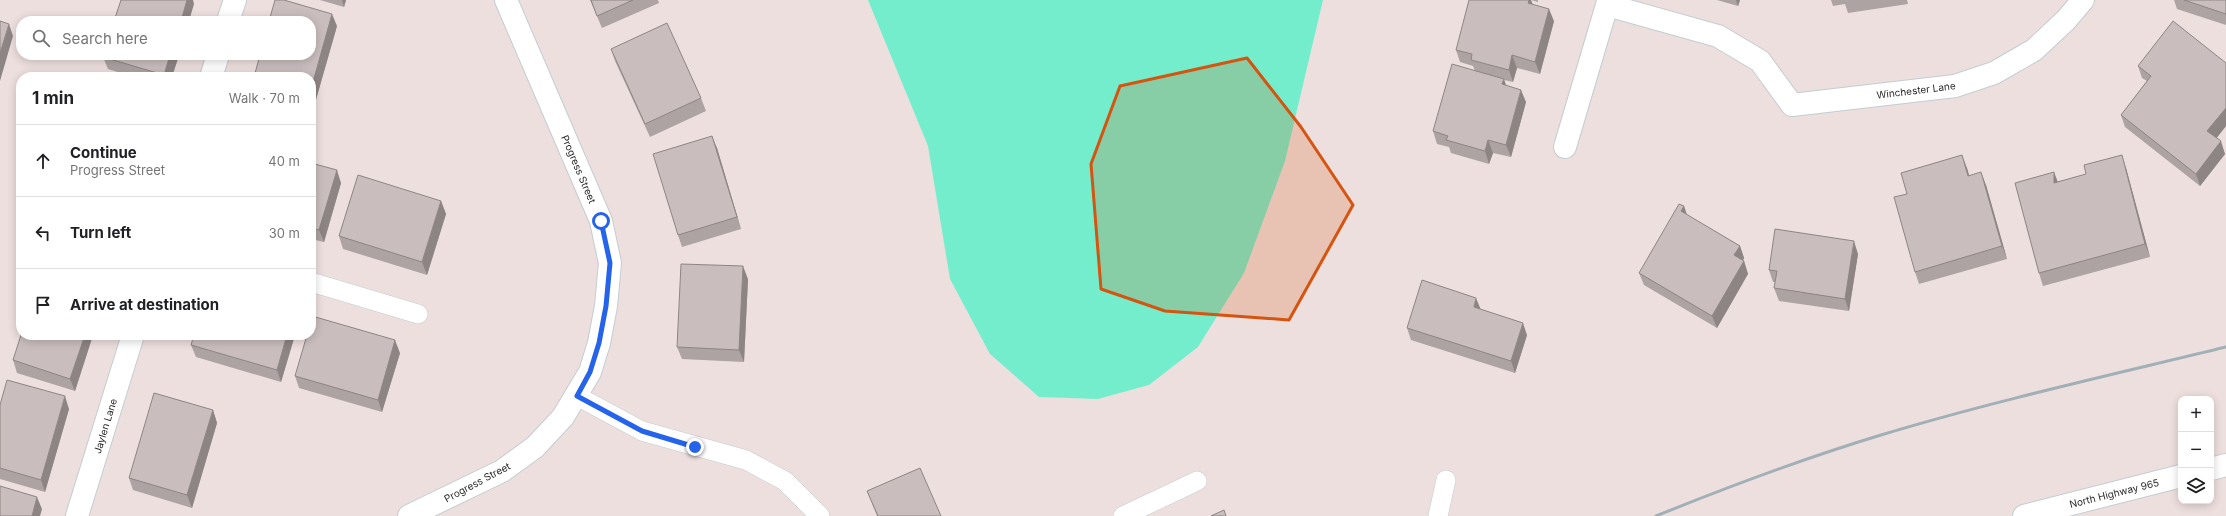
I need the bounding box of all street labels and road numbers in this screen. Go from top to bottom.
street label: Winchester Lane [1876,79,1956,101]
street label: Progress Street [559,133,599,206]
street label: Jaylen Lane [91,397,119,455]
street label: Progress Street [442,459,513,504]
street label: North Highway 965 [2068,476,2160,510]

